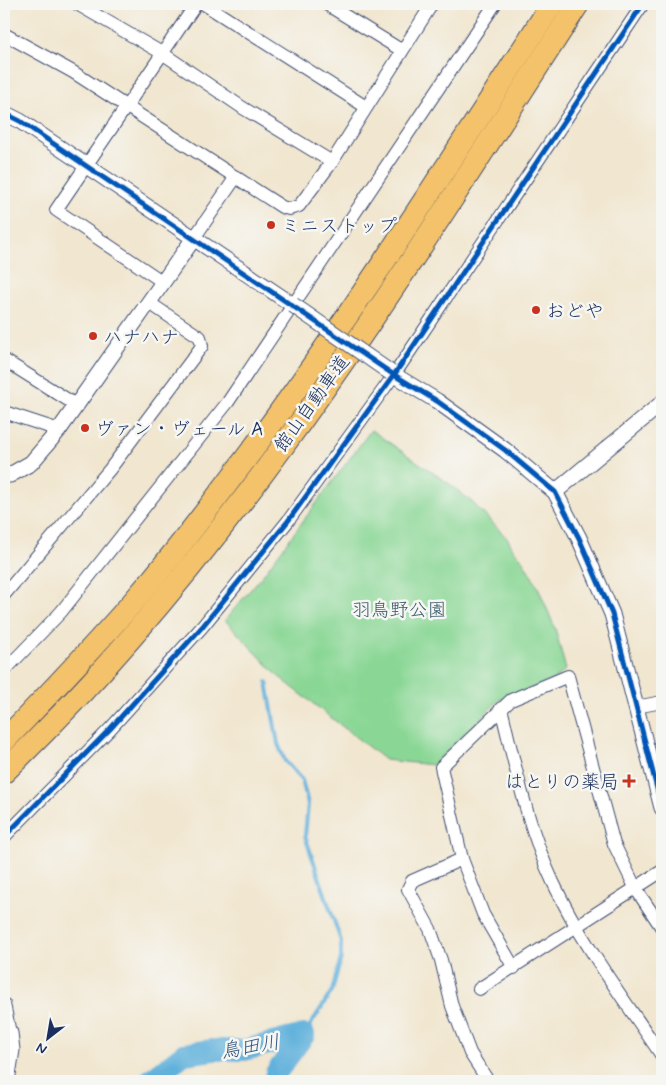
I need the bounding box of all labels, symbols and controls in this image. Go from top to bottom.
place label: ミニストップ [281,214,397,239]
marker: ミニストップ [265,219,277,231]
place label: おどや [546,299,604,324]
marker: おどや [530,304,542,316]
place label: ハナハナ [103,325,179,350]
marker: ハナハナ [87,330,99,342]
street label: 館山自動車道 [269,350,356,457]
place label: ヴァン・ヴェール A [95,417,263,442]
marker: ヴァン・ヴェール A [79,422,91,434]
park label: 羽鳥野公園 [351,598,447,623]
place label: はとりの薬局 [505,770,619,795]
marker: はとりの薬局 [623,775,635,787]
north arrow [22,1012,72,1062]
water label: 鳥田川 [218,1029,282,1066]
text: N [33,1038,50,1058]

